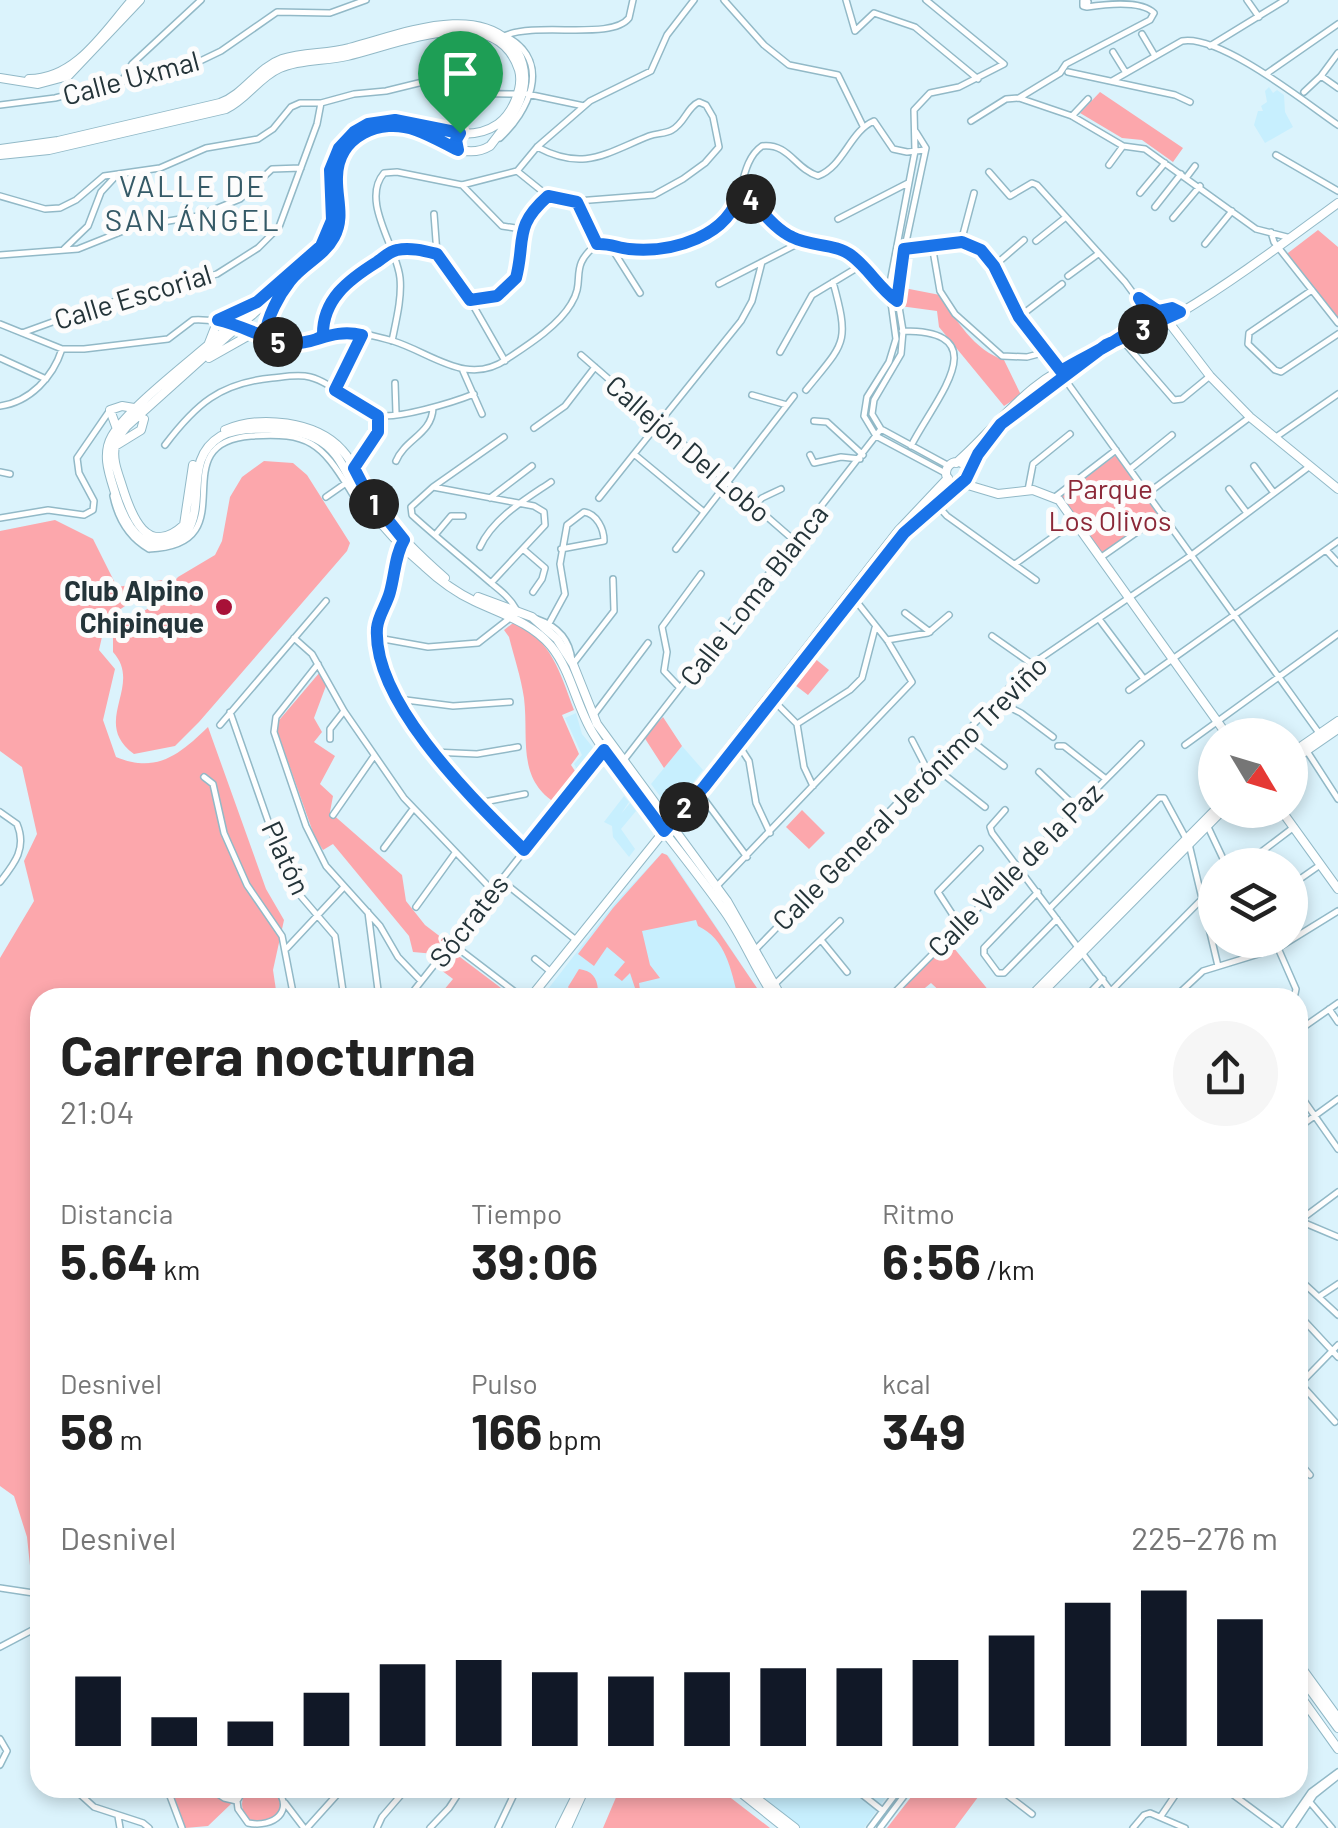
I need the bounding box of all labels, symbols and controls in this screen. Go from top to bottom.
pin [418,31,503,134]
street label: Calle Uxmal [59,43,203,112]
icon: arrive [433,46,488,101]
district label: VALLE DE SAN ÁNGEL [105,167,281,237]
pin: 4 [726,174,776,224]
text: 4 [743,182,759,216]
street label: Calle Escorial [50,256,215,336]
pin: 3 [1118,304,1168,354]
text: 3 [1135,312,1151,346]
pin: 5 [253,317,303,367]
text: 5 [270,325,286,359]
street label: Callejón Del Lobo [599,367,778,529]
park label: Parque Los Olivos [1049,471,1171,537]
pin: 1 [349,479,399,529]
text: 1 [369,487,379,521]
street label: Calle Loma Blanca [672,497,835,692]
place label: Club Alpino Chipinque [64,573,204,639]
marker: Club Alpino Chipinque [213,596,235,618]
street label: Calle General Jerónimo Treviño [765,648,1054,937]
north arrow [1198,718,1308,828]
map controls [1198,718,1308,958]
street label: Calle Valle de la Paz [920,775,1109,964]
pin: 2 [659,782,709,832]
text: 2 [676,790,692,824]
street label: Platón [255,815,319,900]
button: layers [1198,848,1308,958]
street label: Sócrates [422,867,515,973]
text: Carrera nocturna [60,1021,476,1087]
button: share [1173,1021,1278,1126]
text: 21:04 [60,1092,134,1130]
text: Distancia [60,1196,173,1230]
text: Tiempo [471,1196,562,1230]
text: Ritmo [882,1196,955,1230]
text: 5.64 [60,1230,158,1290]
text: 39:06 [471,1230,598,1290]
text: 6:56 [882,1230,981,1290]
text: km [158,1252,200,1286]
text: /km [981,1252,1035,1286]
text: Desnivel [60,1366,162,1400]
text: Pulso [471,1366,538,1400]
text: kcal [882,1366,931,1400]
text: 58 [60,1400,114,1460]
text: 166 [471,1400,542,1460]
text: 349 [882,1400,966,1460]
text: m [114,1422,143,1456]
text: bpm [542,1422,602,1456]
text: Desnivel [60,1518,176,1556]
text: 225–276 m [1131,1518,1278,1556]

